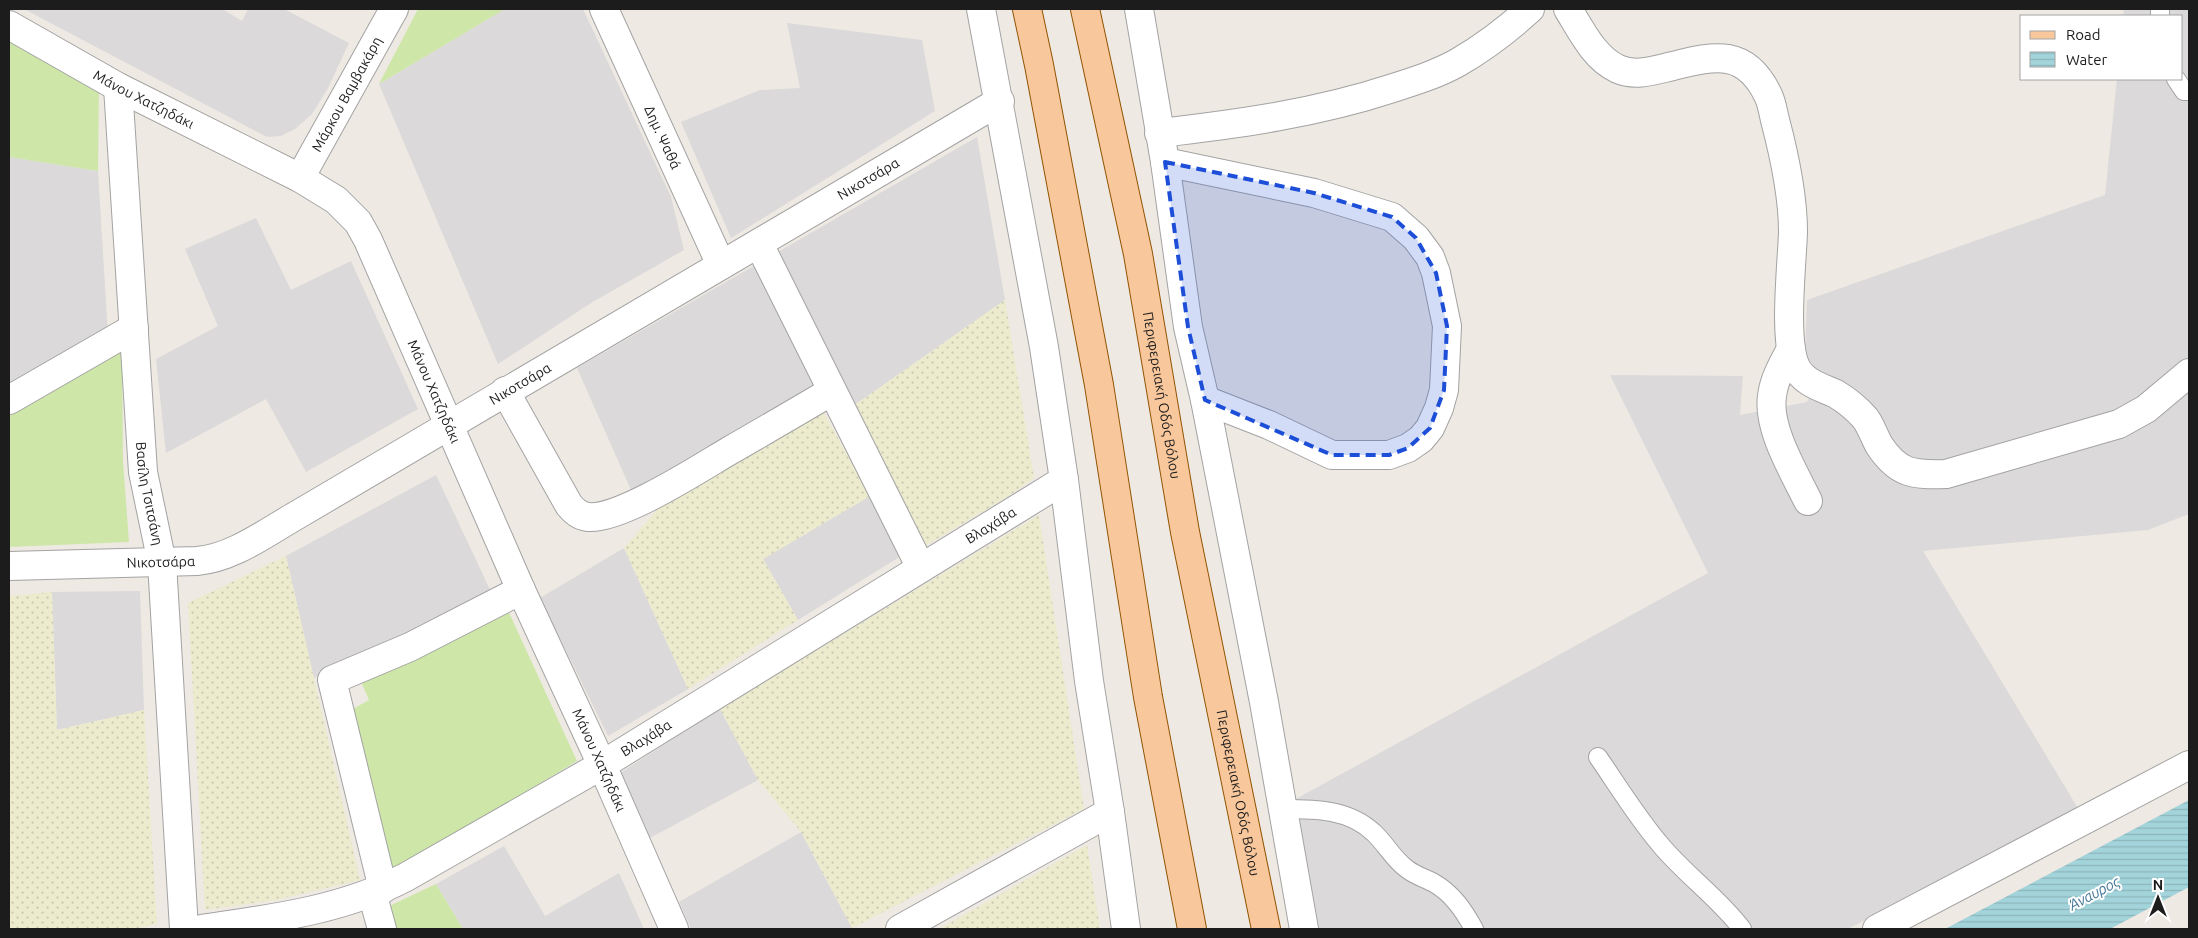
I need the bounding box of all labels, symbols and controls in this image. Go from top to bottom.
legend [2020,15,2183,80]
text: Road [2066,26,2101,43]
street label: Μάρκου Βαμβακάρη [308,34,385,154]
text: Water [2066,51,2107,68]
street label: Μάνου Χατζηδάκι [91,67,197,132]
street label: Δημ. Ψαθά [641,103,684,172]
street label: Νικοτσάρα [834,154,902,203]
street label: Περιφερειακή Οδός Βόλου [1140,311,1184,480]
street label: Μάνου Χατζηδάκι [405,337,464,446]
street label: Νικοτσάρα [486,359,554,408]
street label: Βασίλη Τσιτσάνη [133,441,166,547]
street label: Βλαχάβα [962,503,1019,547]
street label: Νικοτσάρα [126,553,196,571]
street label: Μάνου Χατζηδάκι [569,706,630,814]
street label: Περιφερειακή Οδός Βόλου [1214,709,1263,877]
street label: Βλαχάβα [618,716,675,760]
water label: Άναυρος [2065,872,2123,914]
north arrow [2133,873,2183,923]
text: N [2153,877,2163,893]

